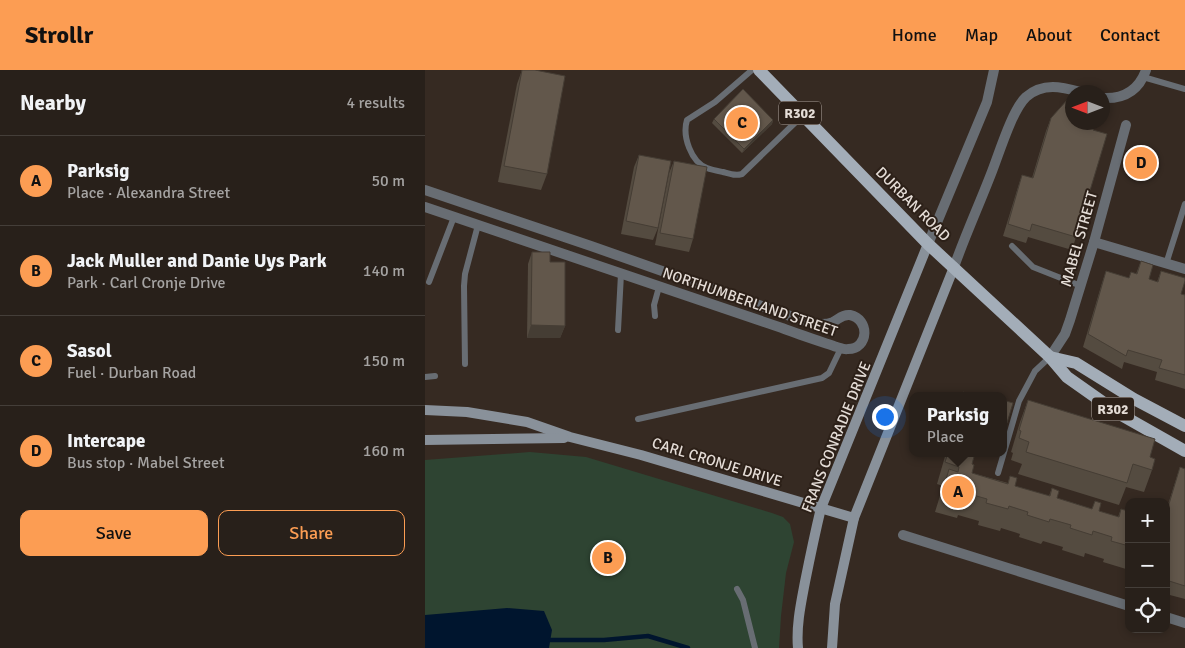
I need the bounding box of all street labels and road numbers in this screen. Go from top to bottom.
road number: R302 [779,102,821,124]
street label: DURBAN ROAD [872,163,954,245]
street label: MABEL STREET [1057,189,1101,289]
street label: NORTHUMBERLAND STREET [660,264,840,341]
street label: FRANS CONRADIE DRIVE [797,359,875,515]
road number: R302 [1092,398,1134,420]
street label: CARL CRONJE DRIVE [650,434,784,490]

